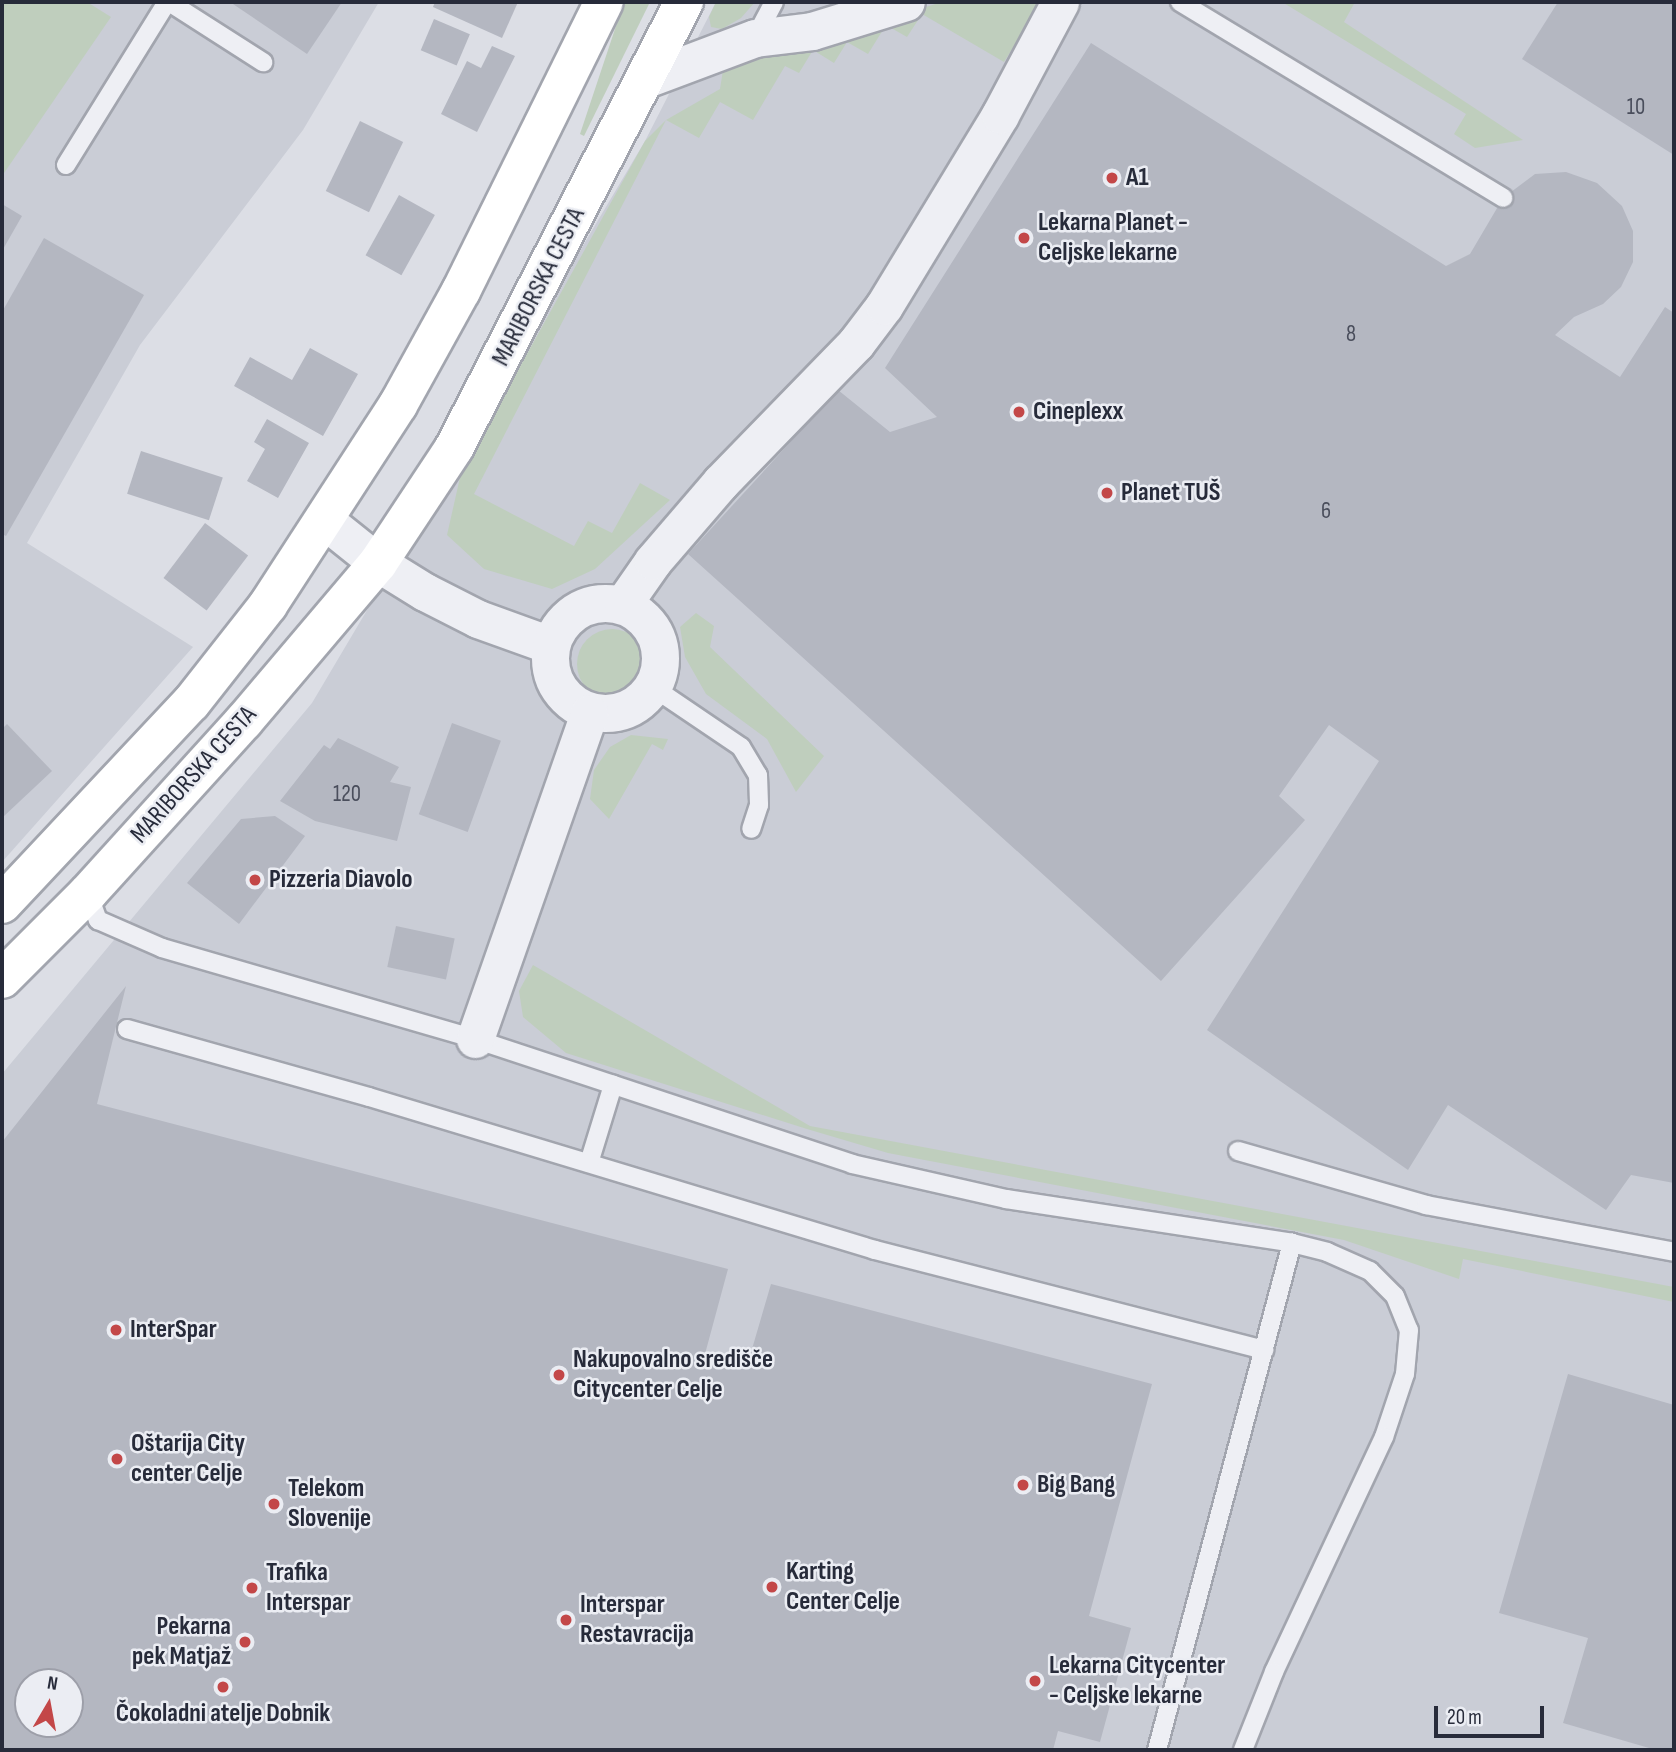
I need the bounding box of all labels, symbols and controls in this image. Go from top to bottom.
house number: 10 [1627,93,1645,121]
place label: A1 [1126,162,1149,194]
marker: A1 [1104,170,1120,186]
street label: MARIBORSKA CESTA [486,203,592,371]
place label: Lekarna Planet - Celjske lekarne [1038,207,1188,268]
marker: Lekarna Planet - Celjske lekarne [1016,230,1032,246]
house number: 8 [1346,320,1356,348]
place label: Cineplexx [1033,396,1123,428]
marker: Cineplexx [1011,404,1027,420]
place label: Planet TUŠ [1121,477,1221,509]
marker: Planet TUŠ [1099,485,1115,501]
house number: 6 [1321,497,1331,525]
street label: MARIBORSKA CESTA [124,700,264,850]
house number: 120 [333,780,361,808]
place label: Pizzeria Diavolo [269,864,413,896]
marker: Pizzeria Diavolo [247,872,263,888]
place label: InterSpar [130,1314,217,1346]
marker: InterSpar [108,1322,124,1338]
place label: Nakupovalno središče Citycenter Celje [573,1344,773,1406]
marker: Nakupovalno središče Citycenter Celje [551,1367,567,1383]
place label: Oštarija City center Celje [131,1428,245,1490]
marker: Oštarija City center Celje [109,1451,125,1467]
place label: Big Bang [1037,1469,1115,1501]
place label: Telekom Slovenije [288,1473,371,1534]
marker: Big Bang [1015,1477,1031,1493]
marker: Telekom Slovenije [266,1496,282,1512]
place label: Karting Center Celje [786,1556,900,1618]
place label: Trafika Interspar [266,1557,351,1618]
marker: Karting Center Celje [764,1579,780,1595]
marker: Trafika Interspar [244,1580,260,1596]
place label: Interspar Restavracija [580,1589,694,1650]
place label: Pekarna pek Matjaž [132,1611,231,1672]
marker: Interspar Restavracija [558,1612,574,1628]
marker: Pekarna pek Matjaž [237,1634,253,1650]
place label: Lekarna Citycenter - Celjske lekarne [1049,1650,1225,1712]
north arrow [14,1668,84,1738]
text: N [45,1672,59,1696]
marker: Lekarna Citycenter - Celjske lekarne [1027,1673,1043,1689]
marker: Čokoladni atelje Dobnik [215,1679,231,1695]
scale bar [1438,1692,1548,1736]
place label: Čokoladni atelje Dobnik [116,1698,330,1730]
text: 20 m [1447,1705,1482,1730]

